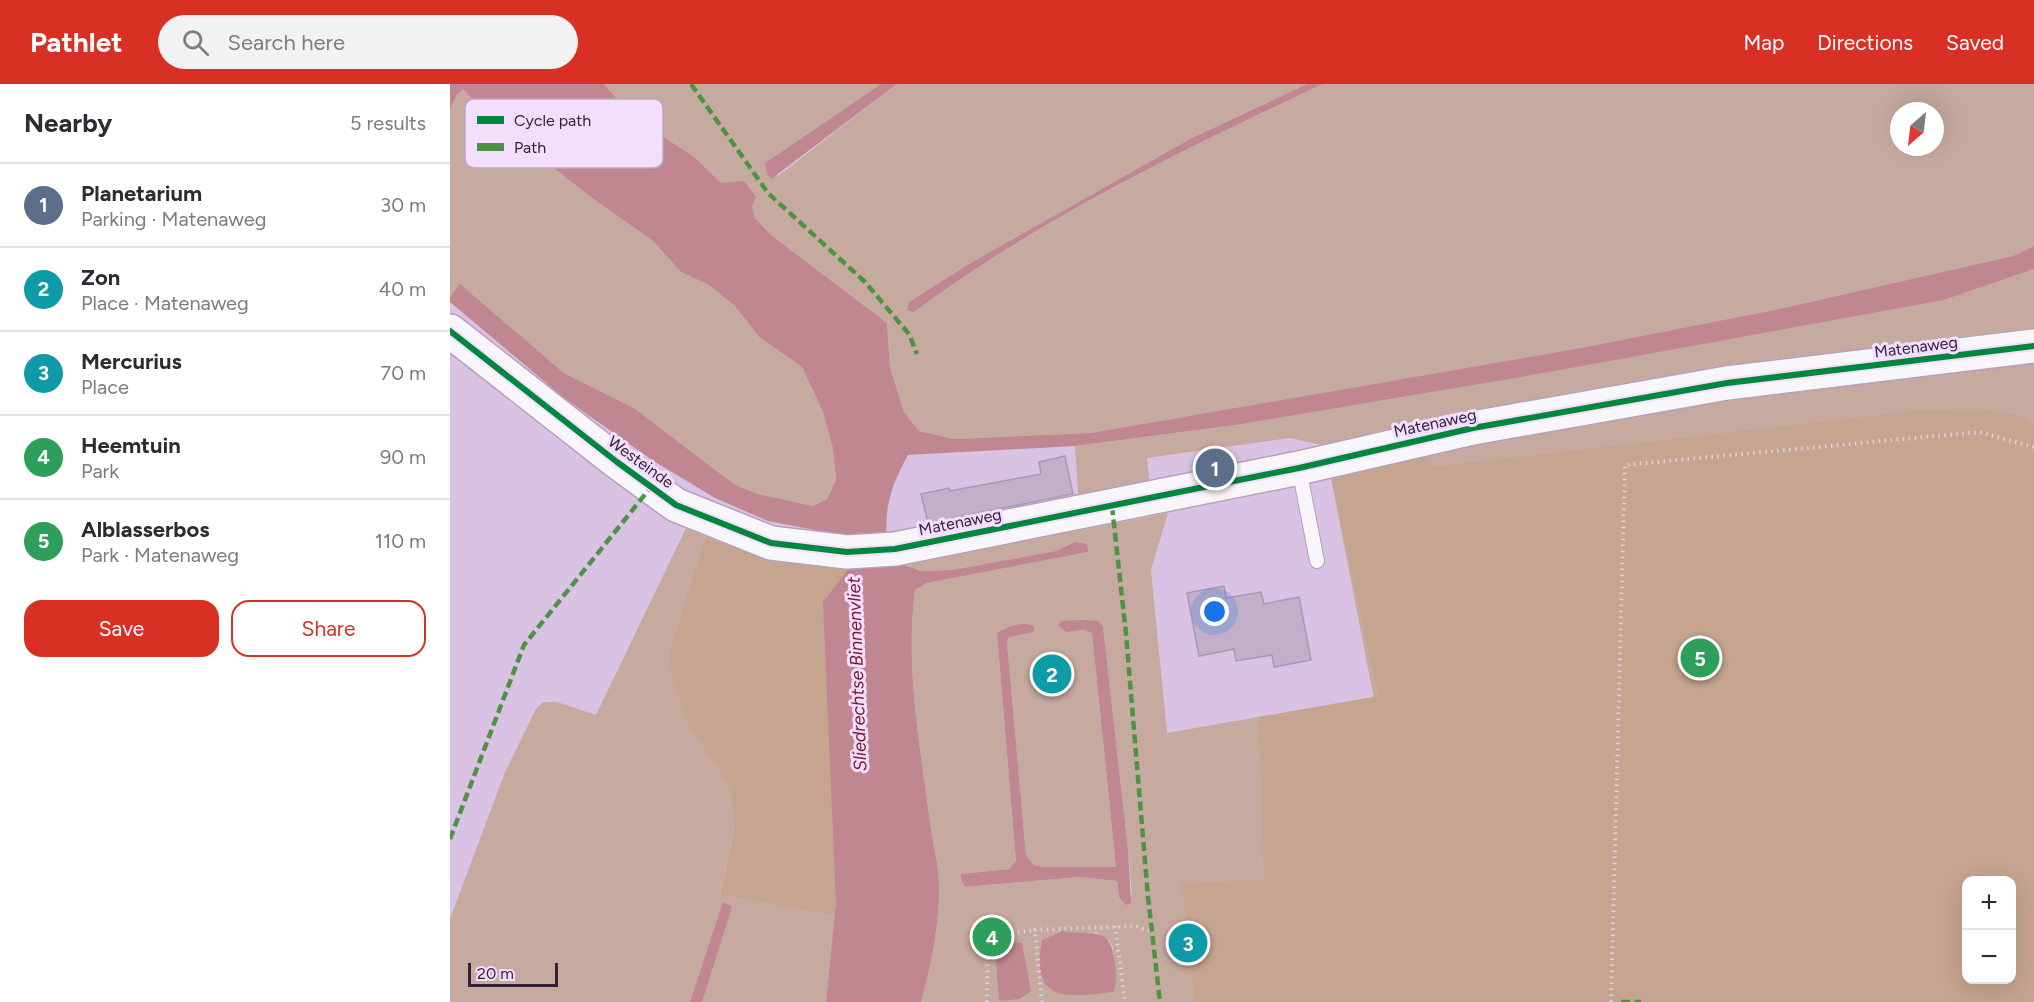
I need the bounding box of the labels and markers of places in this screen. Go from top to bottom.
pin: 1 [1196,446,1234,490]
pin: 5 [1680,636,1720,680]
pin: 2 [1032,652,1072,696]
pin: 4 [972,914,1012,960]
pin: 3 [1168,920,1208,966]

